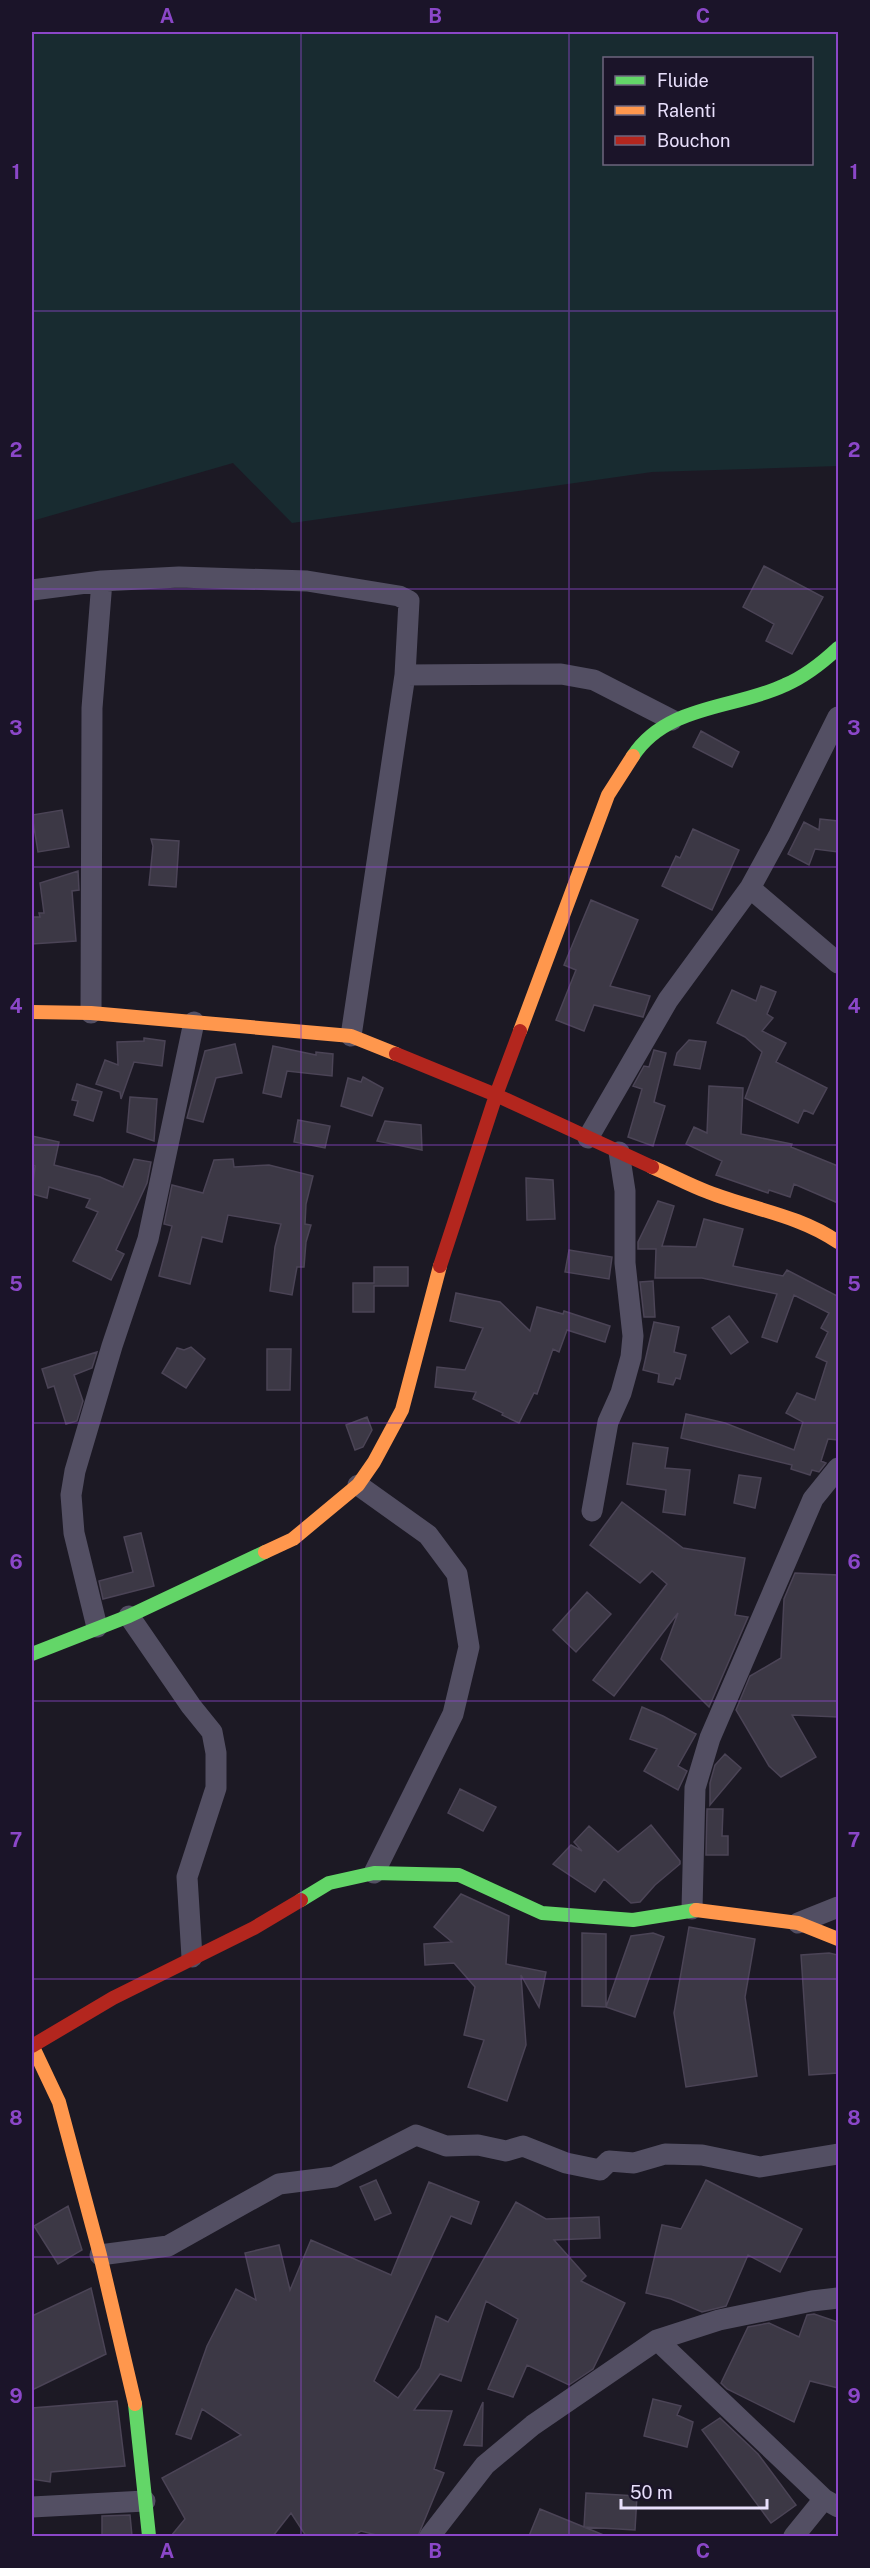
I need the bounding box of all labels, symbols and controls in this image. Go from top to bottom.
text: A [160,4,174,28]
text: B [428,4,442,28]
text: C [696,4,710,28]
legend [603,57,813,165]
text: Fluide [657,70,709,91]
text: Ralenti [657,100,716,121]
text: Bouchon [657,130,730,151]
text: 1 [12,160,20,184]
text: 1 [850,160,858,184]
text: 2 [10,438,22,462]
text: 2 [848,438,860,462]
text: 3 [9,716,23,740]
text: 3 [847,716,861,740]
text: 4 [9,994,23,1018]
text: 4 [847,994,861,1018]
text: 5 [9,1272,23,1296]
text: 5 [847,1272,861,1296]
text: 6 [9,1550,23,1574]
text: 6 [847,1550,861,1574]
text: 7 [10,1828,22,1852]
text: 7 [848,1828,860,1852]
text: 8 [9,2106,23,2130]
text: 8 [847,2106,861,2130]
text: 9 [9,2384,23,2408]
text: 9 [847,2384,861,2408]
scale bar [621,2472,766,2510]
text: 50 m [630,2482,673,2503]
text: A [160,2539,174,2563]
text: B [428,2539,442,2563]
text: C [696,2539,710,2563]

